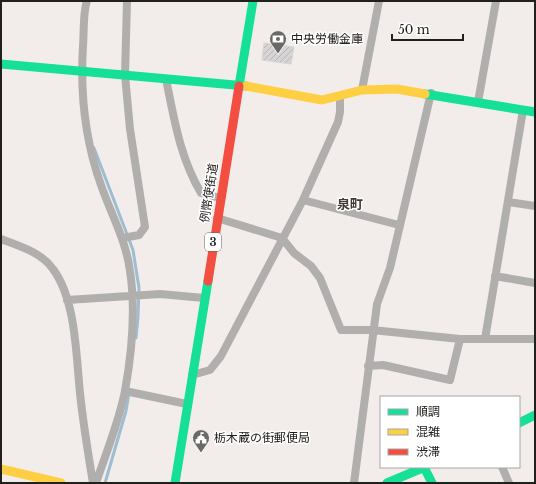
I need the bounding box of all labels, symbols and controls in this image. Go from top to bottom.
scale bar [392,16,463,42]
text: 50 m [398,22,430,37]
bank icon: 中央労働金庫 [268,29,288,54]
place label: 中央労働金庫 [291,31,363,46]
street label: 例幣使街道 [196,162,221,224]
district label: 泉町 [337,196,363,213]
road number: 3 [205,233,221,251]
legend [380,396,520,468]
text: 順調 [416,404,440,419]
text: 混雑 [416,424,440,439]
public building icon: 栃木蔵の街郵便局 [191,428,211,453]
place label: 栃木蔵の街郵便局 [214,430,310,445]
text: 渋滞 [416,444,440,459]

